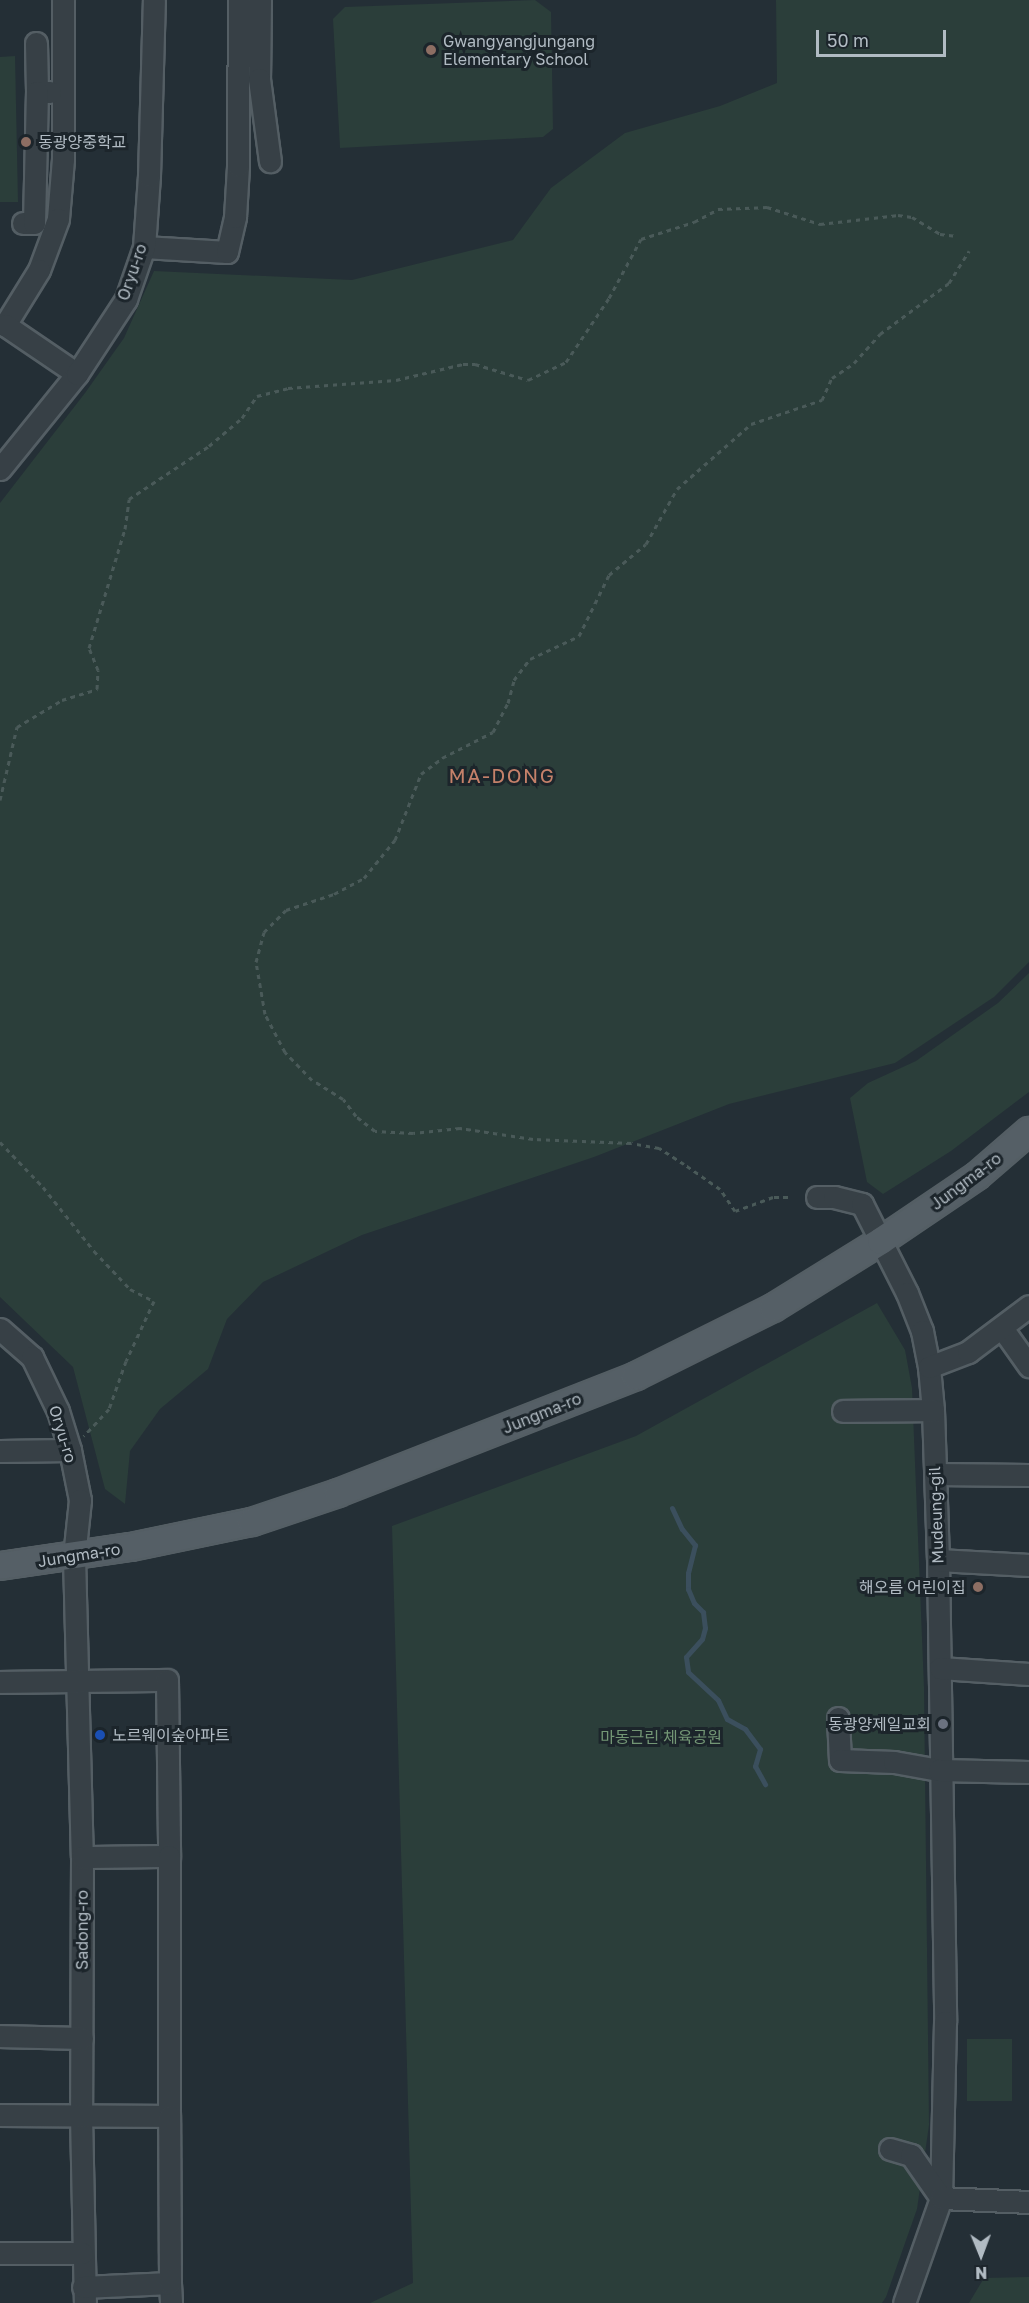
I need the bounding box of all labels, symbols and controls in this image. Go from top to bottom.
scale bar [819,18,950,56]
text: 50 m [827,29,869,51]
place label: Gwangyangjungang Elementary School [443,31,595,69]
marker: Gwangyangjungang Elementary School [424,43,438,57]
place label: 동광양중학교 [38,132,126,152]
marker: 동광양중학교 [19,135,33,149]
street label: Oryu-ro [113,241,151,303]
district label: MA-DONG [449,763,555,787]
street label: Jungma-ro [927,1148,1005,1214]
street label: Jungma-ro [500,1389,584,1437]
street label: Oryu-ro [45,1403,81,1465]
street label: Mudeung-gil [925,1466,947,1564]
street label: Jungma-ro [36,1539,122,1571]
place label: 해오름 어린이집 [859,1577,966,1597]
marker: 해오름 어린이집 [971,1580,985,1594]
place label: 동광양제일교회 [828,1714,931,1734]
marker: 동광양제일교회 [936,1717,950,1731]
place label: 노르웨이숲아파트 [112,1725,230,1745]
park label: 마동근린 체육공원 [600,1727,722,1747]
marker: 노르웨이숲아파트 [93,1728,107,1742]
street label: Sadong-ro [72,1890,92,1970]
north arrow [951,2225,1011,2285]
text: N [975,2263,988,2283]

